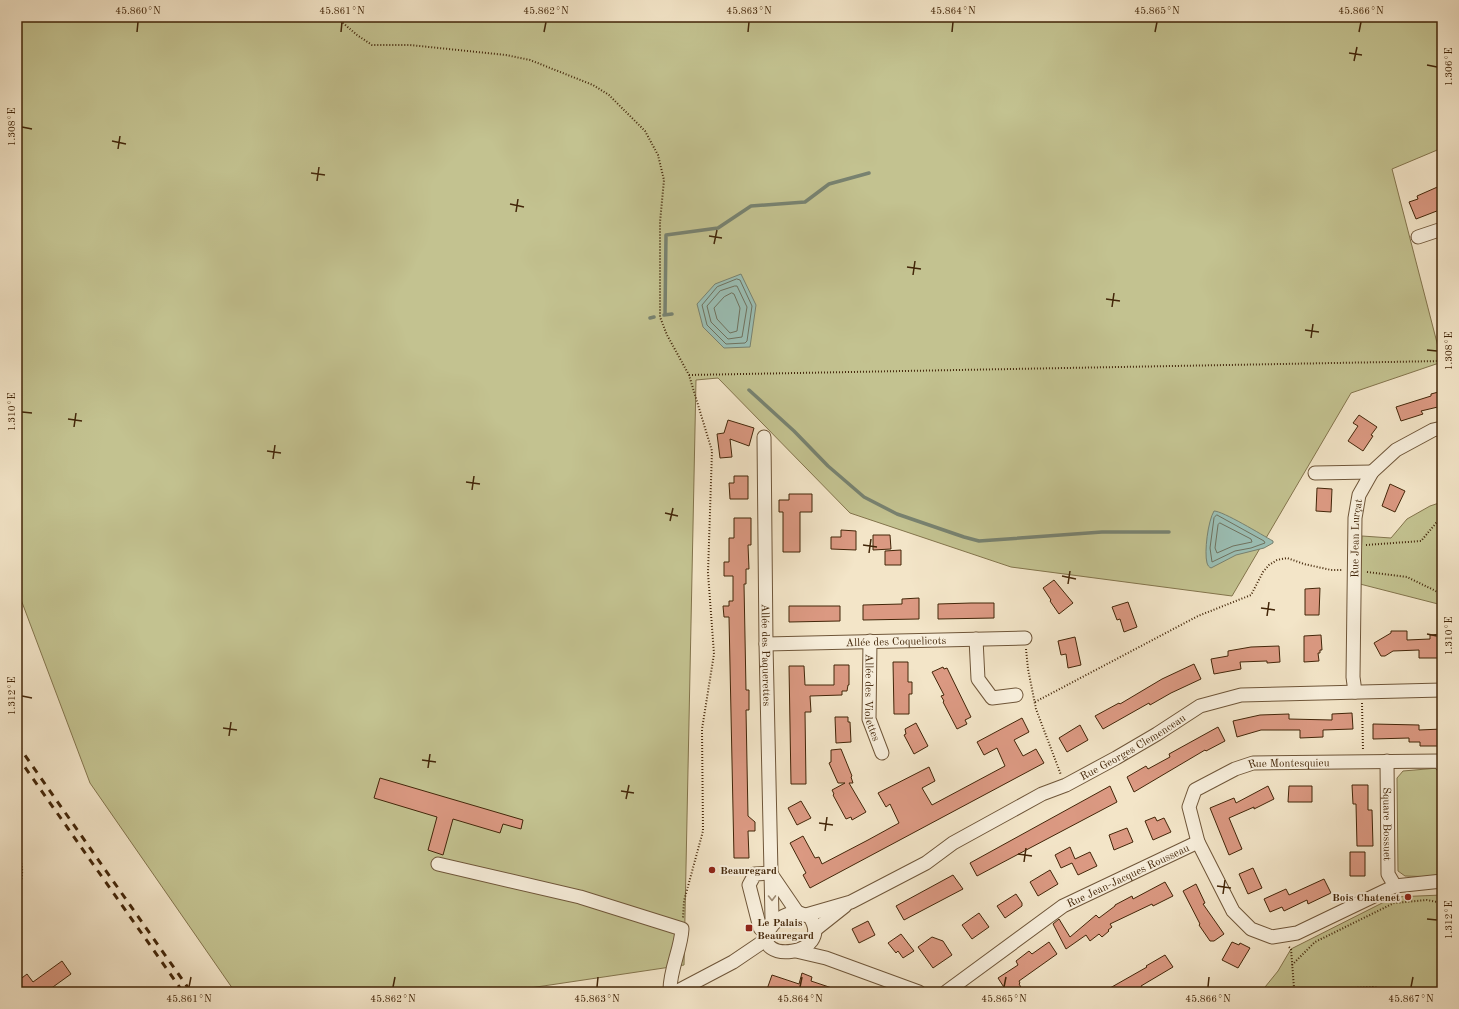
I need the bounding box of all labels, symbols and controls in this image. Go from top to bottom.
text: 45.860°N [115,6,161,16]
text: 45.861°N [319,6,365,16]
text: 45.862°N [523,6,569,16]
text: 45.863°N [726,6,772,16]
text: 45.864°N [930,6,976,16]
text: 45.865°N [1134,6,1180,16]
text: 45.866°N [1338,6,1384,16]
text: 1.306°E [1444,48,1454,86]
text: 1.308°E [7,108,17,146]
text: 1.308°E [1444,332,1454,370]
text: 1.310°E [7,393,17,431]
street label: Rue Jean Lurçat [1350,498,1365,578]
street label: Allée des Paquerettes [759,604,771,707]
text: 1.310°E [1444,617,1454,655]
street label: Allée des Coquelicots [846,636,947,649]
street label: Allée des Violettes [862,654,881,743]
text: 1.312°E [7,677,17,715]
street label: Rue Georges Clemenceau [1079,713,1188,783]
street label: Rue Montesquieu [1247,758,1330,771]
street label: Square Bossuet [1380,787,1392,861]
street label: Rue Jean-Jacques Rousseau [1066,843,1192,910]
marker: Beauregard [707,865,717,875]
place label: Beauregard [720,866,777,877]
marker: Bois Chatenet [1403,892,1413,902]
place label: Bois Chatenet [1332,893,1400,904]
one-way arrow [767,895,776,901]
text: 1.312°E [1444,901,1454,939]
place label: Le Palais Beauregard [757,918,814,942]
marker: Le Palais Beauregard [744,923,754,933]
text: 45.861°N [166,994,212,1004]
text: 45.862°N [370,994,416,1004]
text: 45.863°N [574,994,620,1004]
text: 45.864°N [777,994,823,1004]
text: 45.865°N [981,994,1027,1004]
text: 45.866°N [1185,994,1231,1004]
text: 45.867°N [1388,994,1434,1004]

